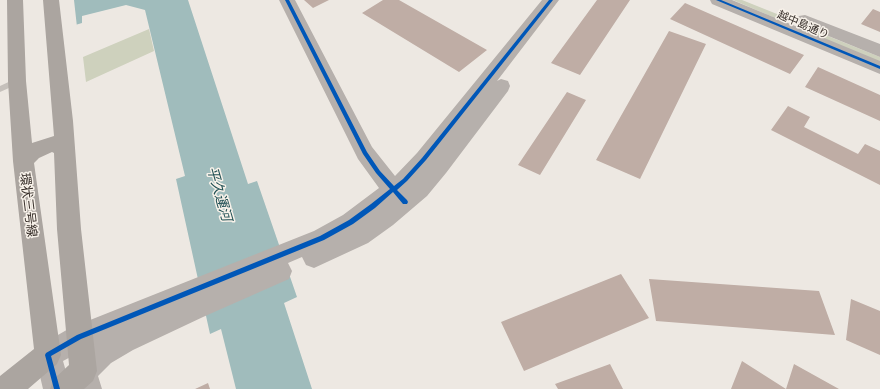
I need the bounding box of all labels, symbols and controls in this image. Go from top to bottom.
street label: 越中島通り [775,8,831,42]
water label: 平久運河 [203,165,235,223]
street label: 環状三号線 [16,172,40,238]

